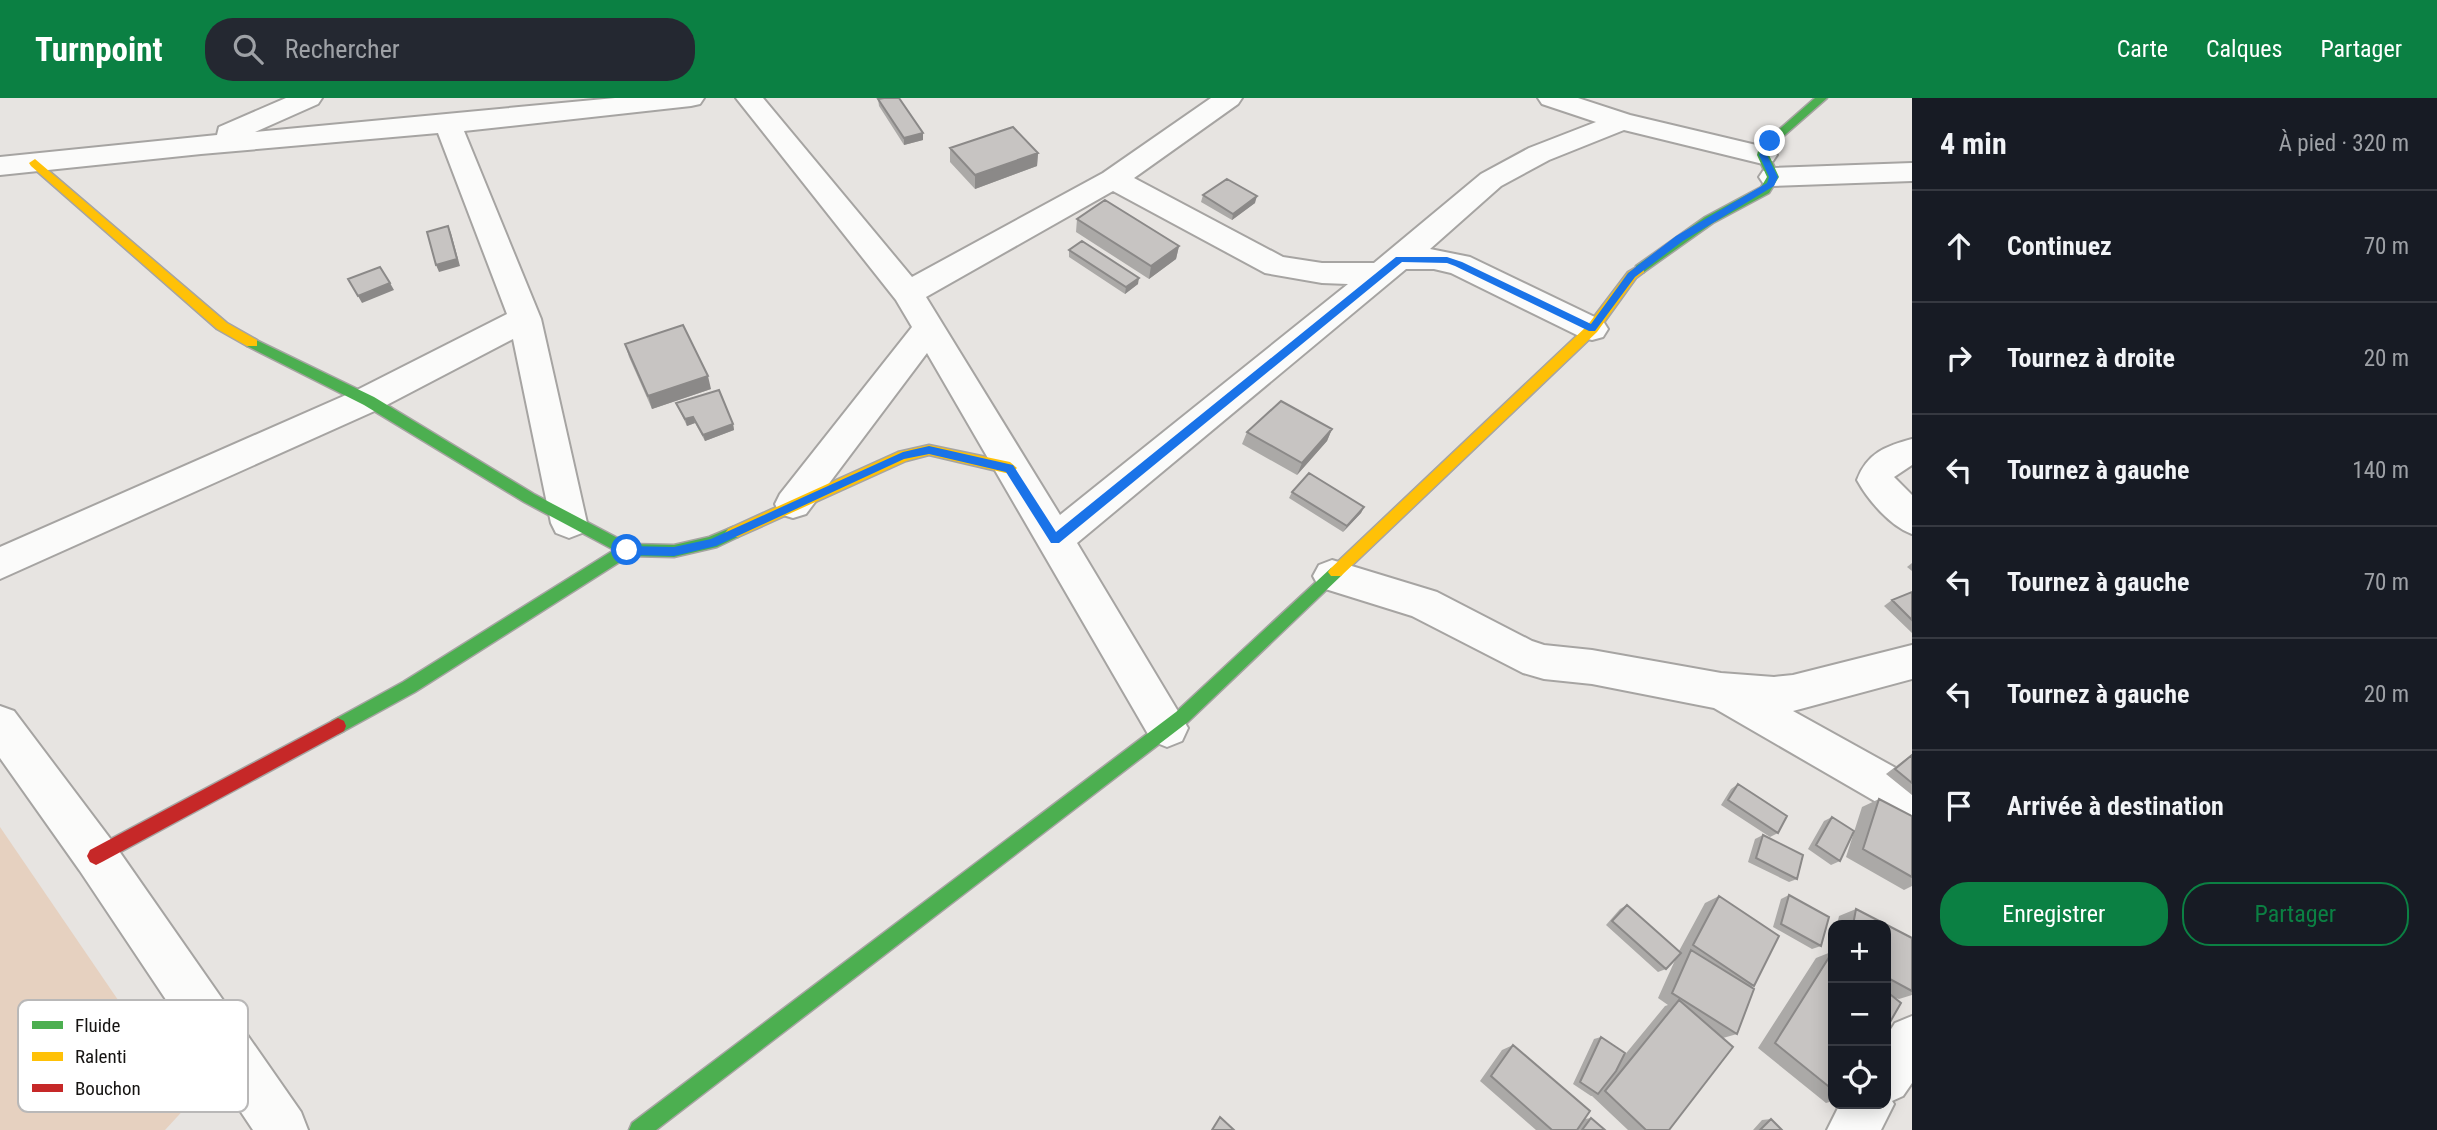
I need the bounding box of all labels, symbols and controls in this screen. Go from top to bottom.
search box [205,18,695,81]
text: Turnpoint [35,30,163,69]
icon: search [229,30,267,68]
text: Rechercher [285,34,400,64]
text: Carte [2117,35,2168,63]
text: Calques [2206,35,2282,63]
text: Partager [2320,35,2402,63]
route end [1754,125,1785,156]
text: 4 min [1940,126,2007,161]
text: À pied · 320 m [2279,130,2409,157]
icon: ahead [1940,227,1978,265]
text: Continuez [2007,231,2112,261]
text: 70 m [2364,233,2409,260]
icon: right [1940,339,1978,377]
text: Tournez à droite [2007,343,2175,373]
text: 20 m [2364,345,2409,372]
icon: left [1940,451,1978,489]
text: Tournez à gauche [2007,455,2189,485]
text: 140 m [2352,457,2409,484]
route start [611,534,642,565]
icon: left [1940,563,1978,601]
text: Tournez à gauche [2007,567,2189,597]
text: 70 m [2364,569,2409,596]
icon: left [1940,675,1978,713]
text: Tournez à gauche [2007,679,2189,709]
text: 20 m [2364,681,2409,708]
icon: arrive [1940,787,1978,825]
text: Arrivée à destination [2007,791,2224,821]
button: Enregistrer [1940,882,2168,946]
button: Partager [2182,882,2409,946]
map controls [1828,920,1891,1109]
button: + [1828,920,1891,983]
button: − [1828,983,1891,1046]
legend [18,1000,248,1112]
text: Fluide [75,1014,120,1037]
text: Ralenti [75,1045,127,1068]
button: locate [1828,1046,1891,1109]
text: Bouchon [75,1077,141,1100]

